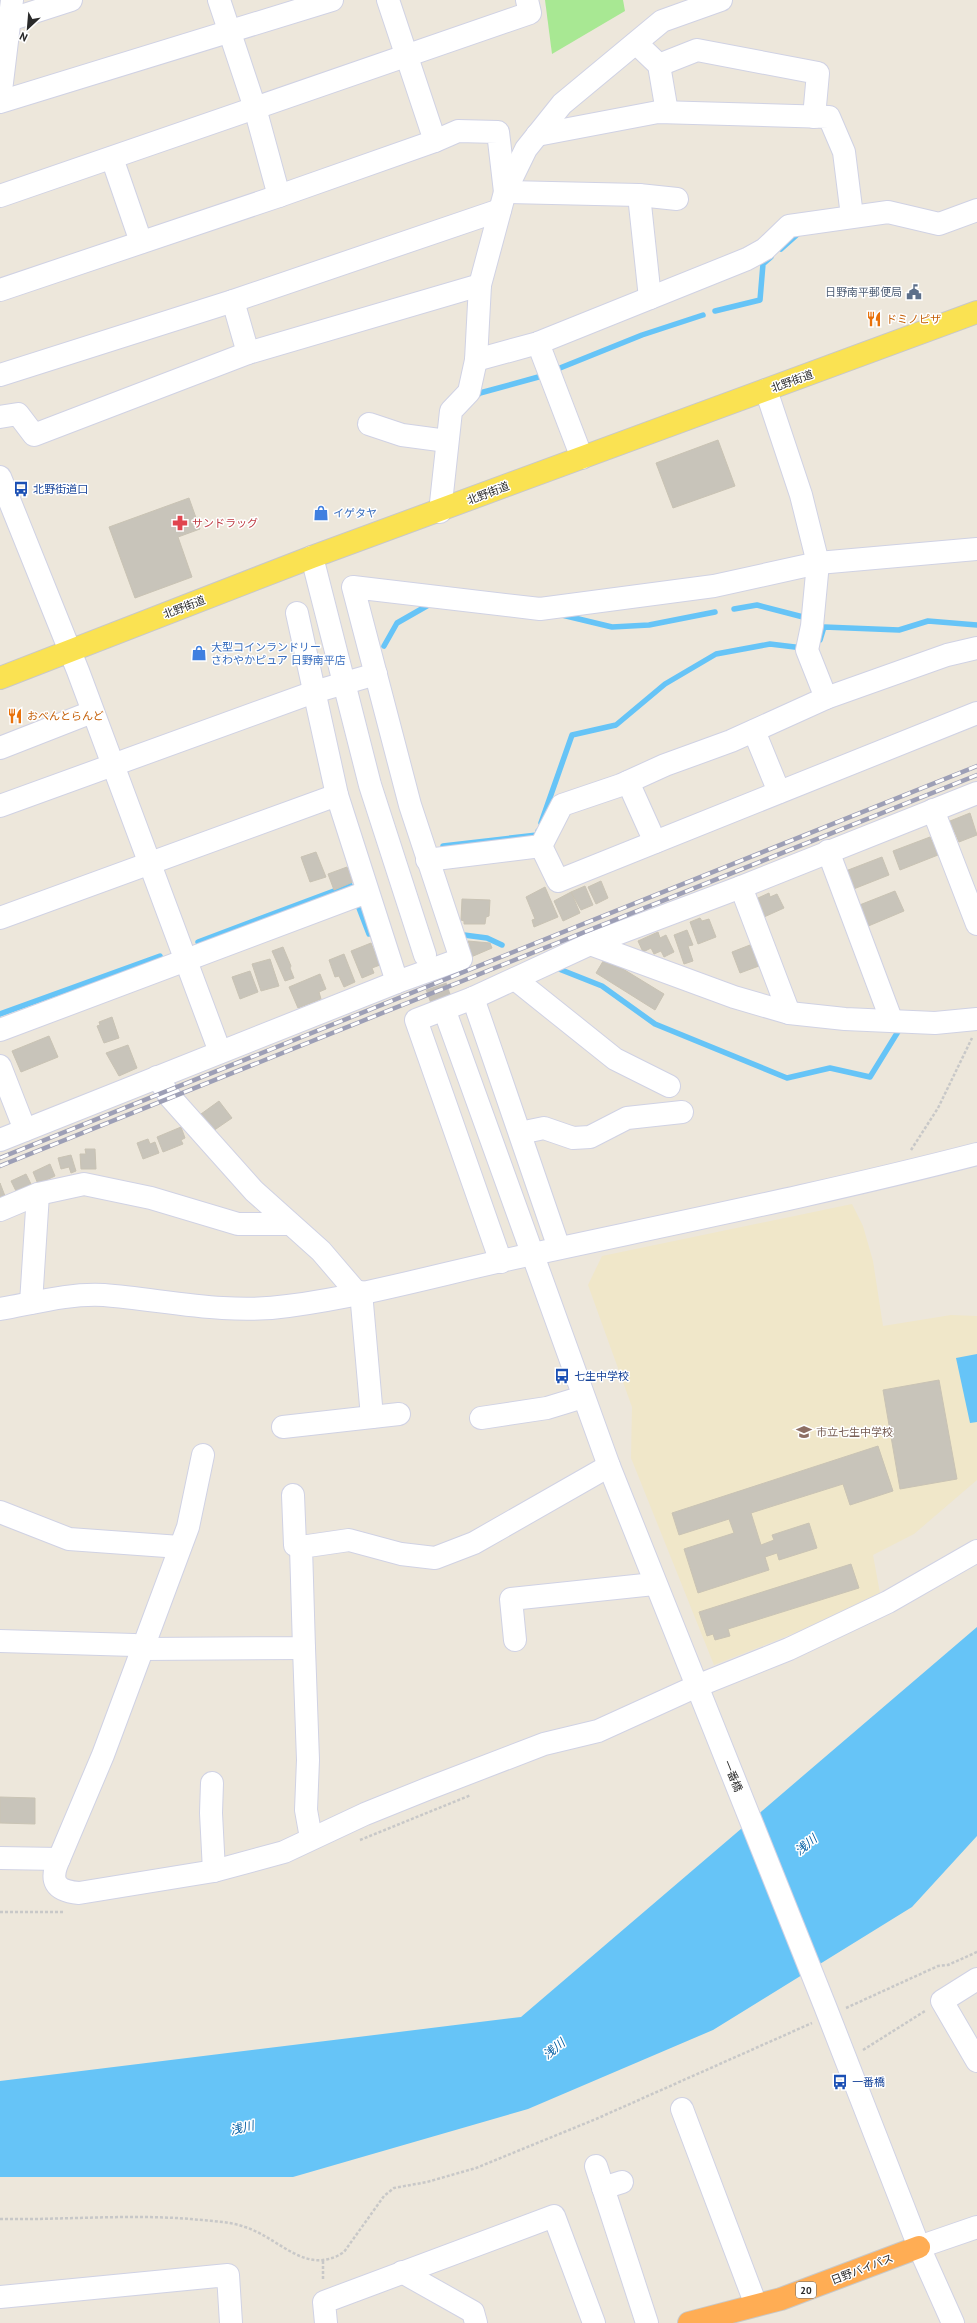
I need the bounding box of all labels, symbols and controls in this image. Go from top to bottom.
north arrow [8,8,48,48]
text: N [17,29,30,45]
public building icon: 日野南平郵便局 [905,283,923,301]
place label: 日野南平郵便局 [825,285,902,299]
restaurant icon: ドミノピザ [865,310,883,328]
place label: ドミノピザ [886,312,941,326]
street label: 北野街道 [769,367,815,395]
street label: 北野街道 [465,479,511,507]
bus stop icon: 北野街道口 [12,480,30,498]
place label: 北野街道口 [33,482,88,496]
shop icon: イゲタヤ [312,504,330,522]
place label: イゲタヤ [333,506,377,520]
pharmacy icon: サンドラッグ [171,514,189,532]
place label: サンドラッグ [192,516,258,530]
street label: 北野街道 [161,593,207,621]
place label: 大型コインランドリー さわやかピュア 日野南平店 [211,640,346,667]
shop icon: 大型コインランドリー さわやかピュア 日野南平店 [190,644,208,662]
restaurant icon: おべんとらんど [6,707,24,725]
place label: おべんとらんど [27,709,104,723]
bus stop icon: 七生中学校 [553,1367,571,1385]
place label: 七生中学校 [574,1369,629,1383]
school or university icon: 市立七生中学校 [795,1423,813,1441]
place label: 市立七生中学校 [816,1425,893,1439]
street label: 一番橋 [720,1758,746,1794]
water label: 浅川 [792,1830,821,1858]
water label: 浅川 [540,2034,569,2062]
bus stop icon: 一番橋 [831,2073,849,2091]
place label: 一番橋 [852,2075,885,2089]
water label: 浅川 [229,2117,257,2138]
street label: 日野バイパス [829,2251,895,2287]
road number: 20 [796,2282,816,2298]

